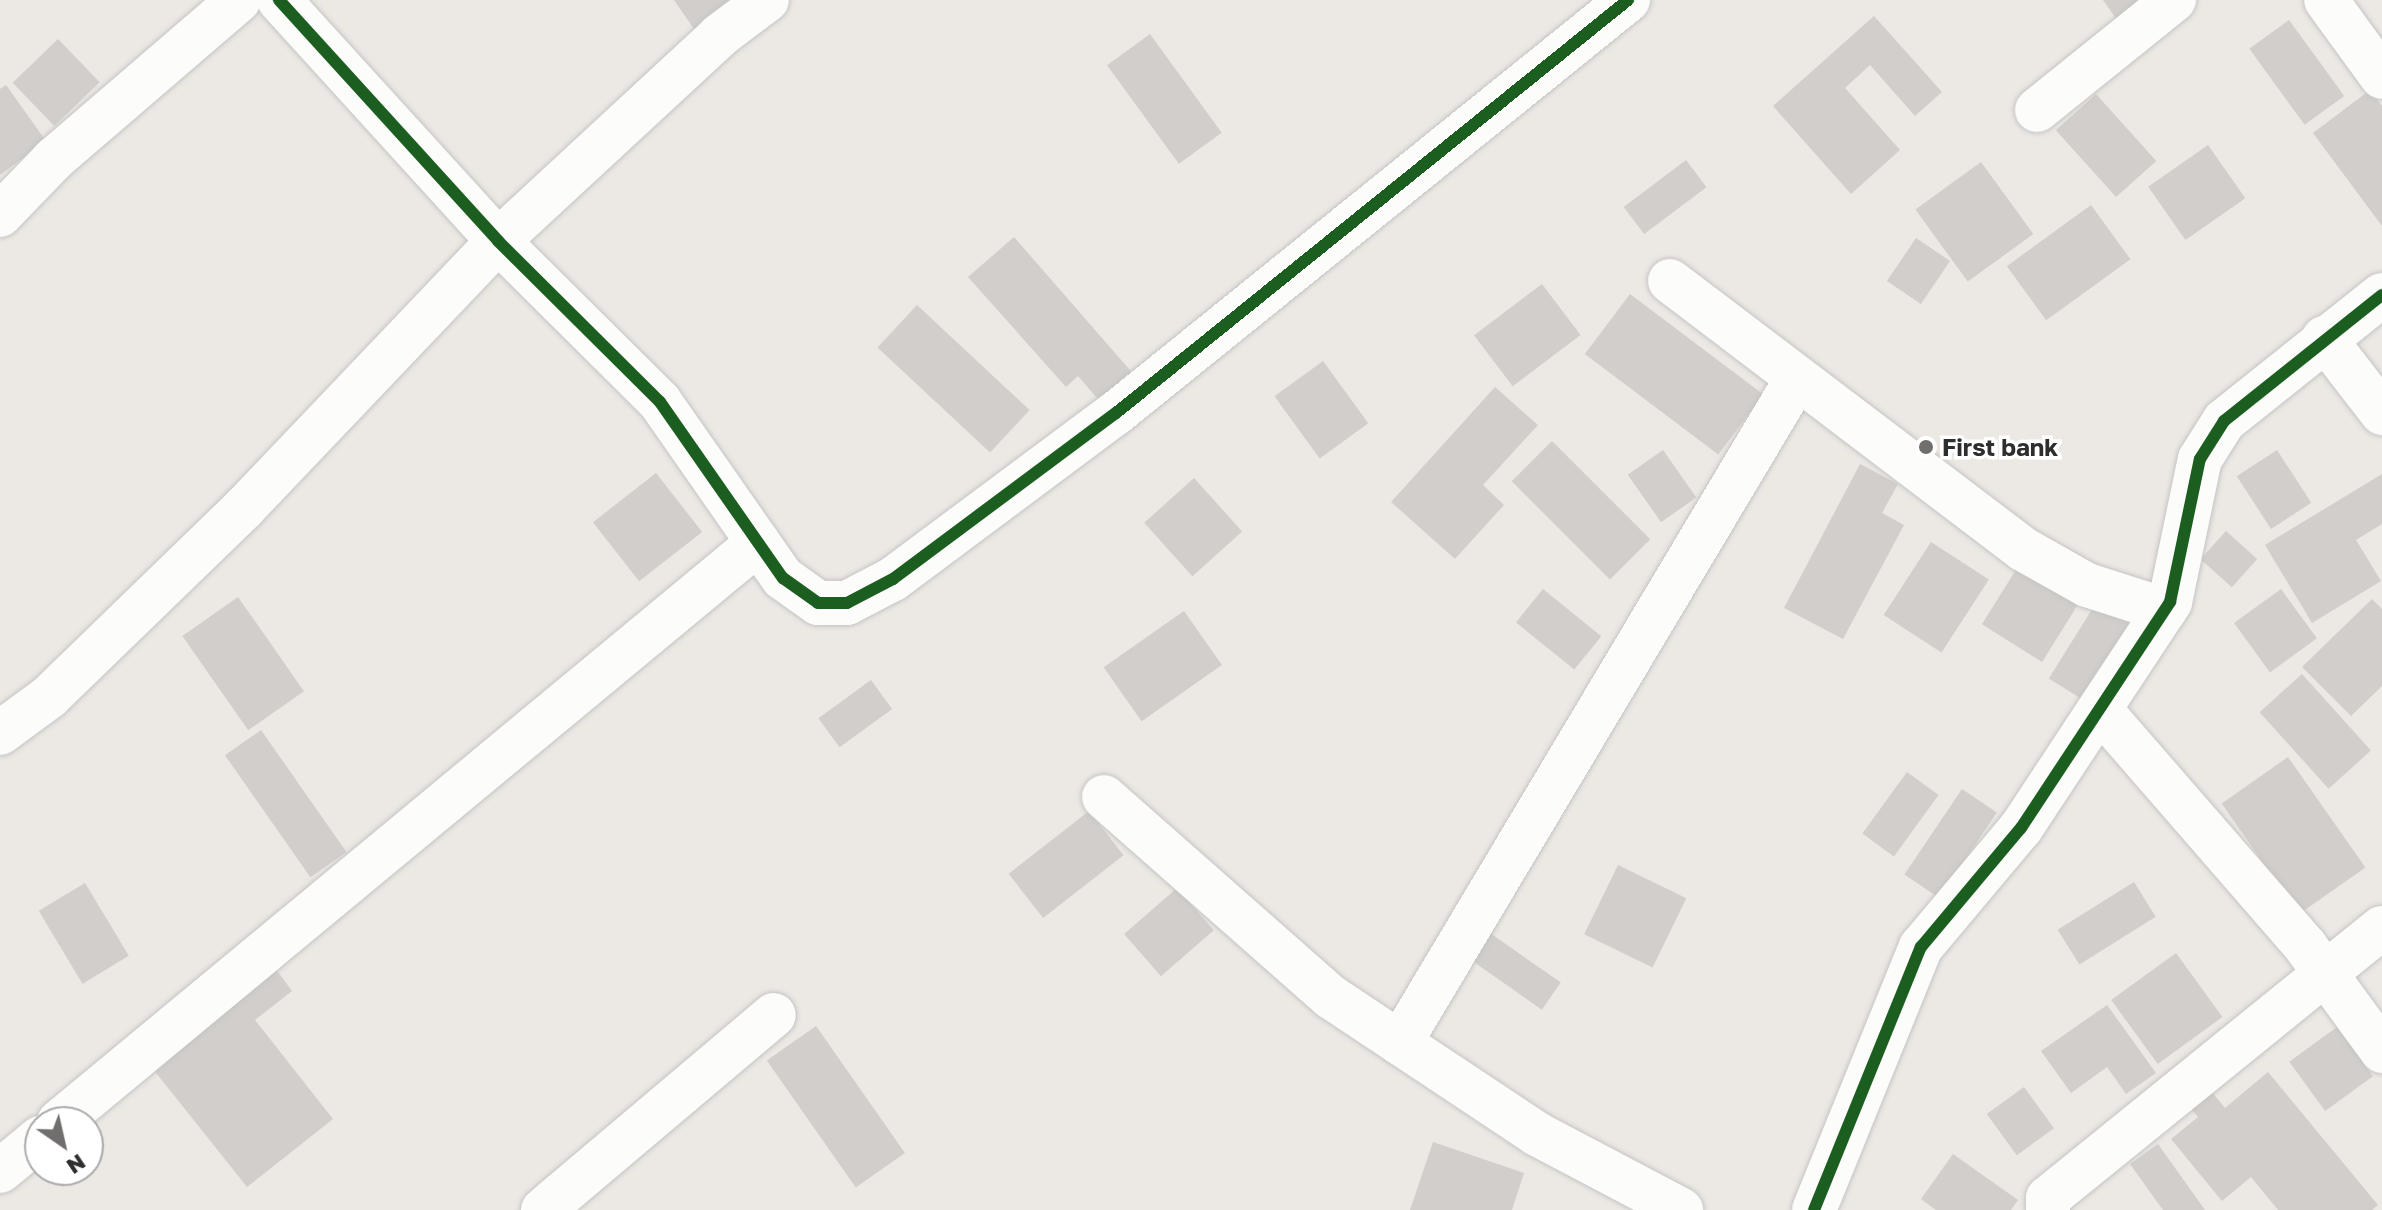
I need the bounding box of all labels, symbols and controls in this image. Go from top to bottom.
place label: First bank [1942,433,2058,461]
marker: First bank [1917,438,1935,456]
north arrow [24,1106,104,1186]
text: N [62,1149,91,1181]

